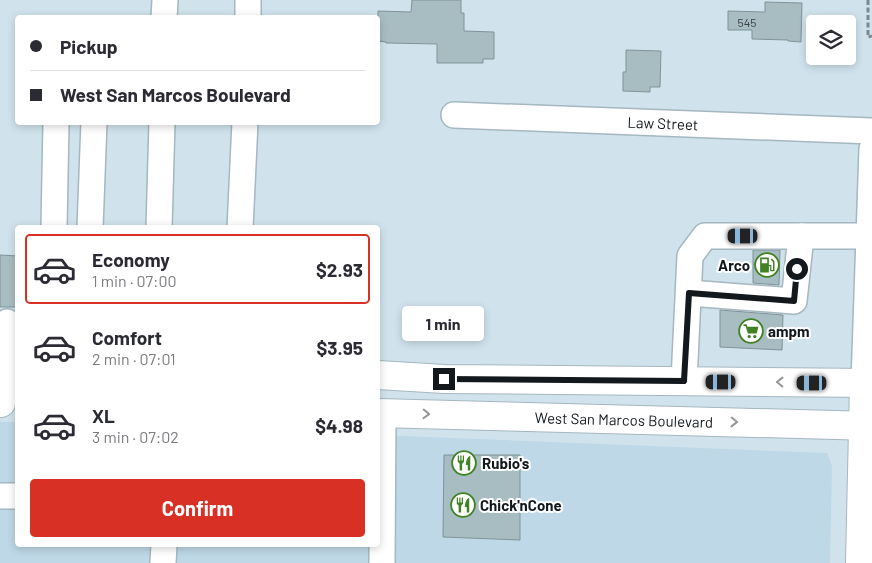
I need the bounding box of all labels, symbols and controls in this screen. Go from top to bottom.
house number: 545 [738,15,756,29]
map controls [806,15,856,65]
button: layers [806,15,856,65]
text: Pickup [60,35,118,58]
text: West San Marcos Boulevard [60,83,291,106]
street label: Law Street [627,113,699,133]
car [728,229,758,244]
icon: car [32,247,77,292]
text: Economy [92,248,170,271]
fuel station icon: Arco [754,252,780,278]
place label: Arco [718,256,750,274]
text: $2.93 [316,258,363,281]
route start [786,258,808,280]
text: 1 min · 07:00 [92,271,177,290]
callout: 1 min [403,306,485,342]
text: 1 min [425,314,461,333]
supermarket icon: ampm [738,318,764,344]
place label: ampm [768,322,810,340]
icon: car [32,325,77,370]
text: Comfort [92,326,162,349]
text: $3.95 [316,336,363,359]
text: 2 min · 07:01 [92,349,176,368]
route end [433,368,455,390]
car [706,375,736,390]
car [797,376,827,391]
one-way arrow [776,377,784,387]
icon: car [32,403,77,448]
text: XL [92,404,115,427]
street label: West San Marcos Boulevard [534,408,713,431]
one-way arrow [422,409,430,419]
text: $4.98 [315,414,363,437]
one-way arrow [731,417,739,428]
text: 3 min · 07:02 [92,427,179,446]
restaurant icon: Rubio's [451,450,477,476]
place label: Rubio's [482,454,530,472]
button: Confirm [30,479,365,537]
restaurant icon: Chick'nCone [450,492,476,518]
place label: Chick'nCone [480,496,562,514]

